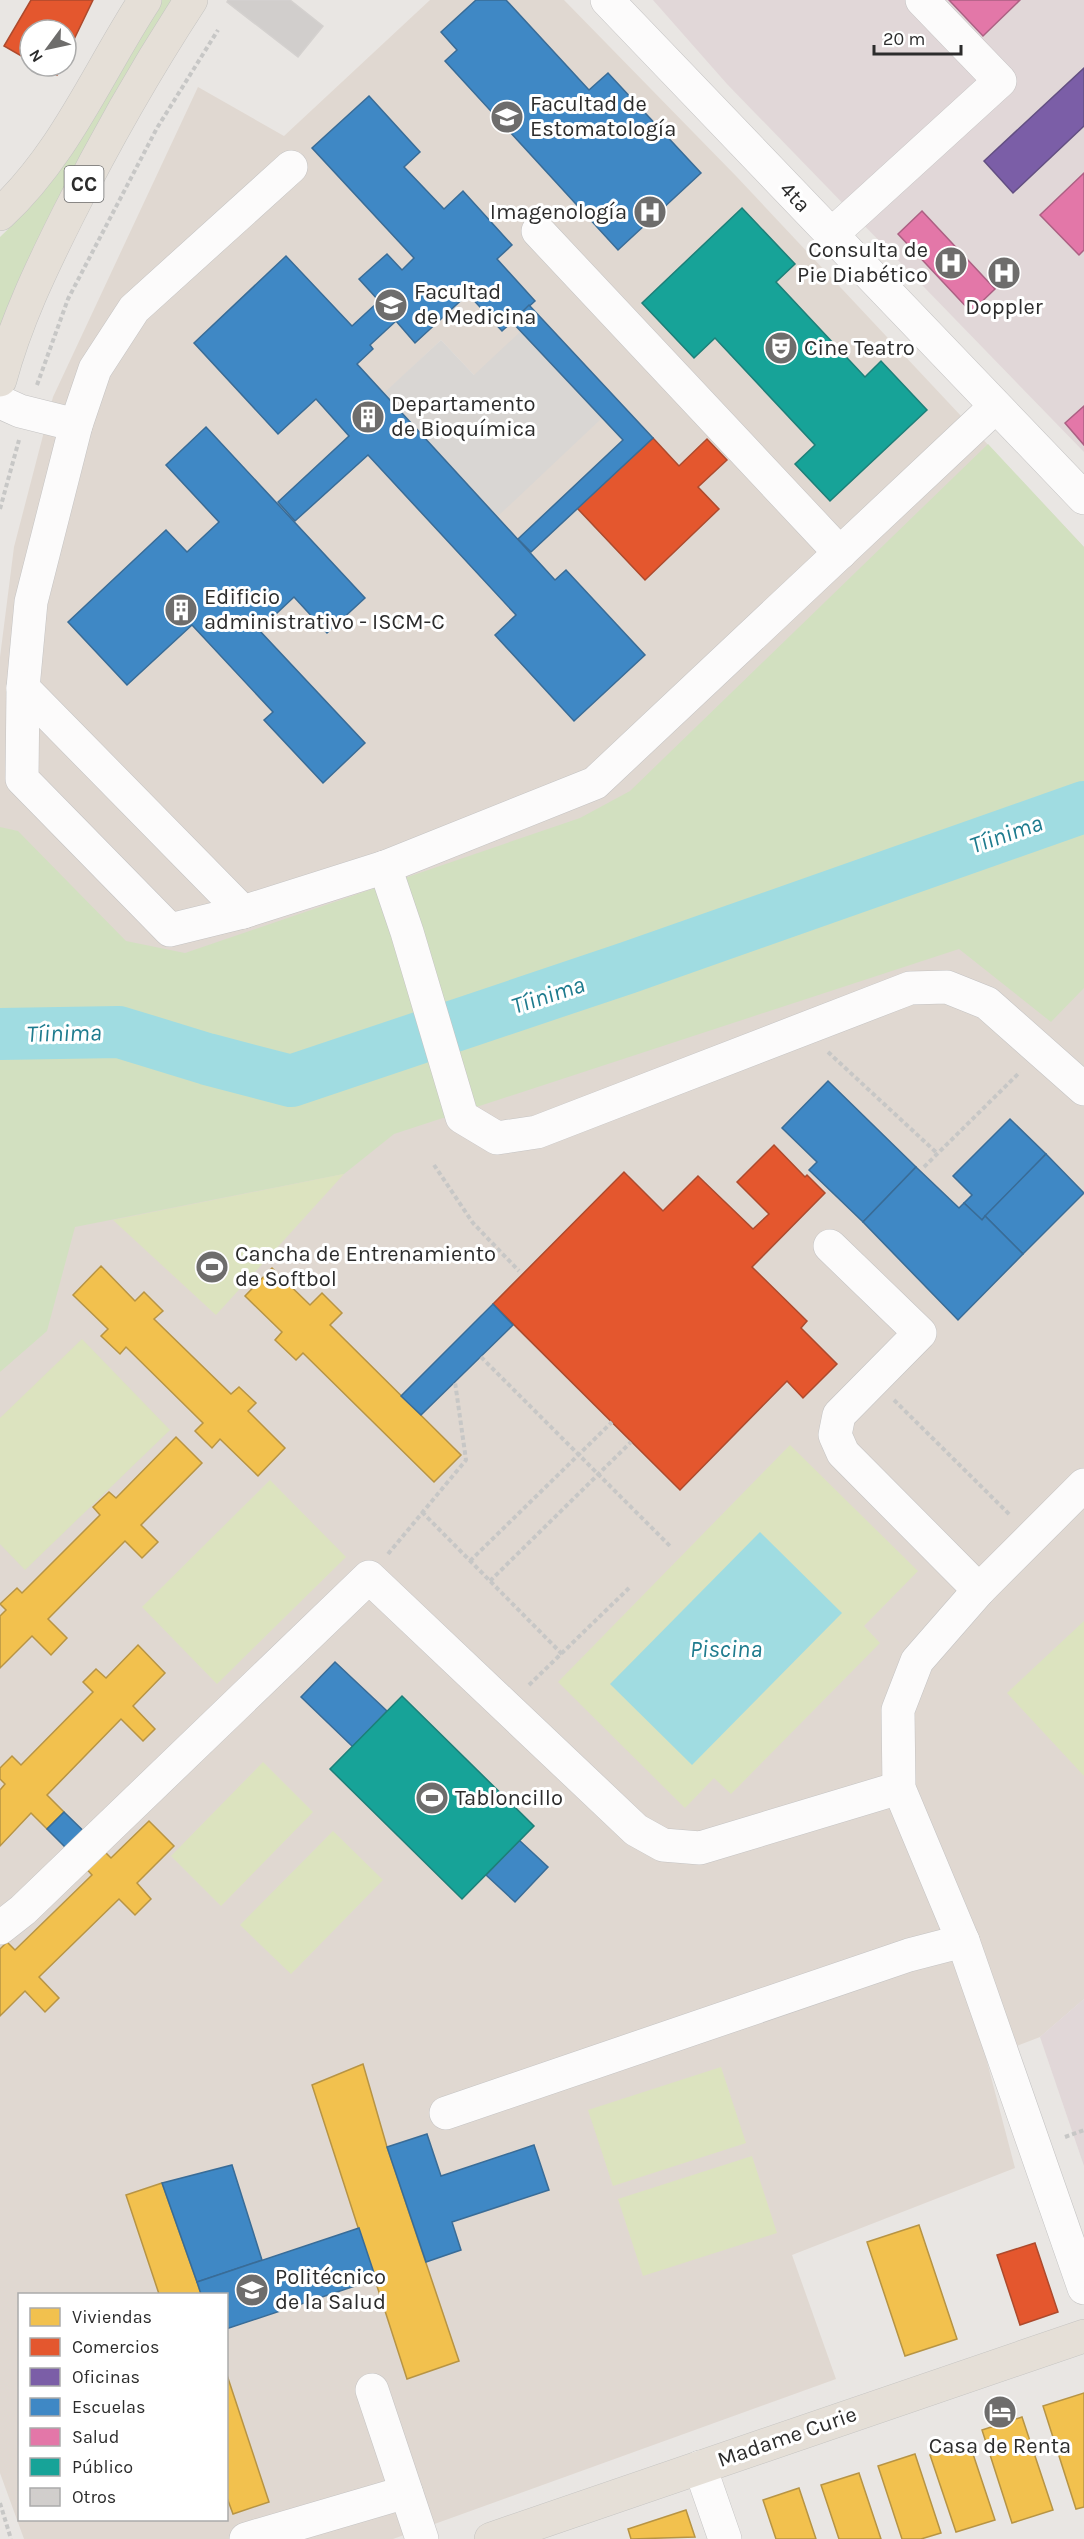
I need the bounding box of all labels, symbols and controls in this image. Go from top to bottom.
north arrow [18,18,78,78]
scale bar [874,18,961,56]
text: 20 m [883,28,925,50]
text: N [25,46,47,66]
place label: Facultad de Estomatología [530,91,676,142]
school or university icon: Facultad de Estomatología [489,99,525,135]
road number: CC [64,166,104,202]
street label: 4ta [774,176,816,218]
hospital icon: Imagenología [632,194,668,230]
place label: Imagenología [490,199,627,225]
place label: Consulta de Pie Diabético [797,237,928,288]
hospital icon: Consulta de Pie Diabético [933,245,969,281]
hospital icon: Doppler [986,255,1022,291]
place label: Facultad de Medicina [414,279,536,330]
school or university icon: Facultad de Medicina [373,287,409,323]
place label: Doppler [965,294,1043,320]
theatre icon: Cine Teatro [763,330,799,366]
place label: Cine Teatro [804,335,915,361]
place label: Departamento de Bioquímica [391,391,536,442]
building icon: Departamento de Bioquímica [350,399,386,435]
place label: Edificio administrativo - ISCM-C [204,584,445,635]
building icon: Edificio administrativo - ISCM-C [163,592,199,628]
water label: Tíinima [966,808,1046,860]
water label: Tíinima [508,970,588,1020]
water label: Tíinima [26,1018,102,1048]
place label: Cancha de Entrenamiento de Softbol [235,1241,496,1292]
sports icon: Cancha de Entrenamiento de Softbol [194,1249,230,1285]
water label: Piscina [690,1635,762,1663]
sports icon: Tabloncillo [414,1780,450,1816]
place label: Tabloncillo [455,1785,563,1811]
place label: Politécnico de la Salud [275,2264,386,2315]
school or university icon: Politécnico de la Salud [234,2272,270,2308]
legend [18,2293,228,2521]
text: Viviendas [72,2306,152,2328]
text: Comercios [72,2336,159,2358]
text: Oficinas [72,2366,140,2388]
hotel icon: Casa de Renta [982,2394,1018,2430]
text: Escuelas [72,2396,145,2418]
street label: Madame Curie [714,2401,860,2473]
text: Salud [72,2426,119,2448]
place label: Casa de Renta [929,2433,1071,2459]
text: Público [72,2456,133,2478]
text: Otros [72,2486,116,2508]

